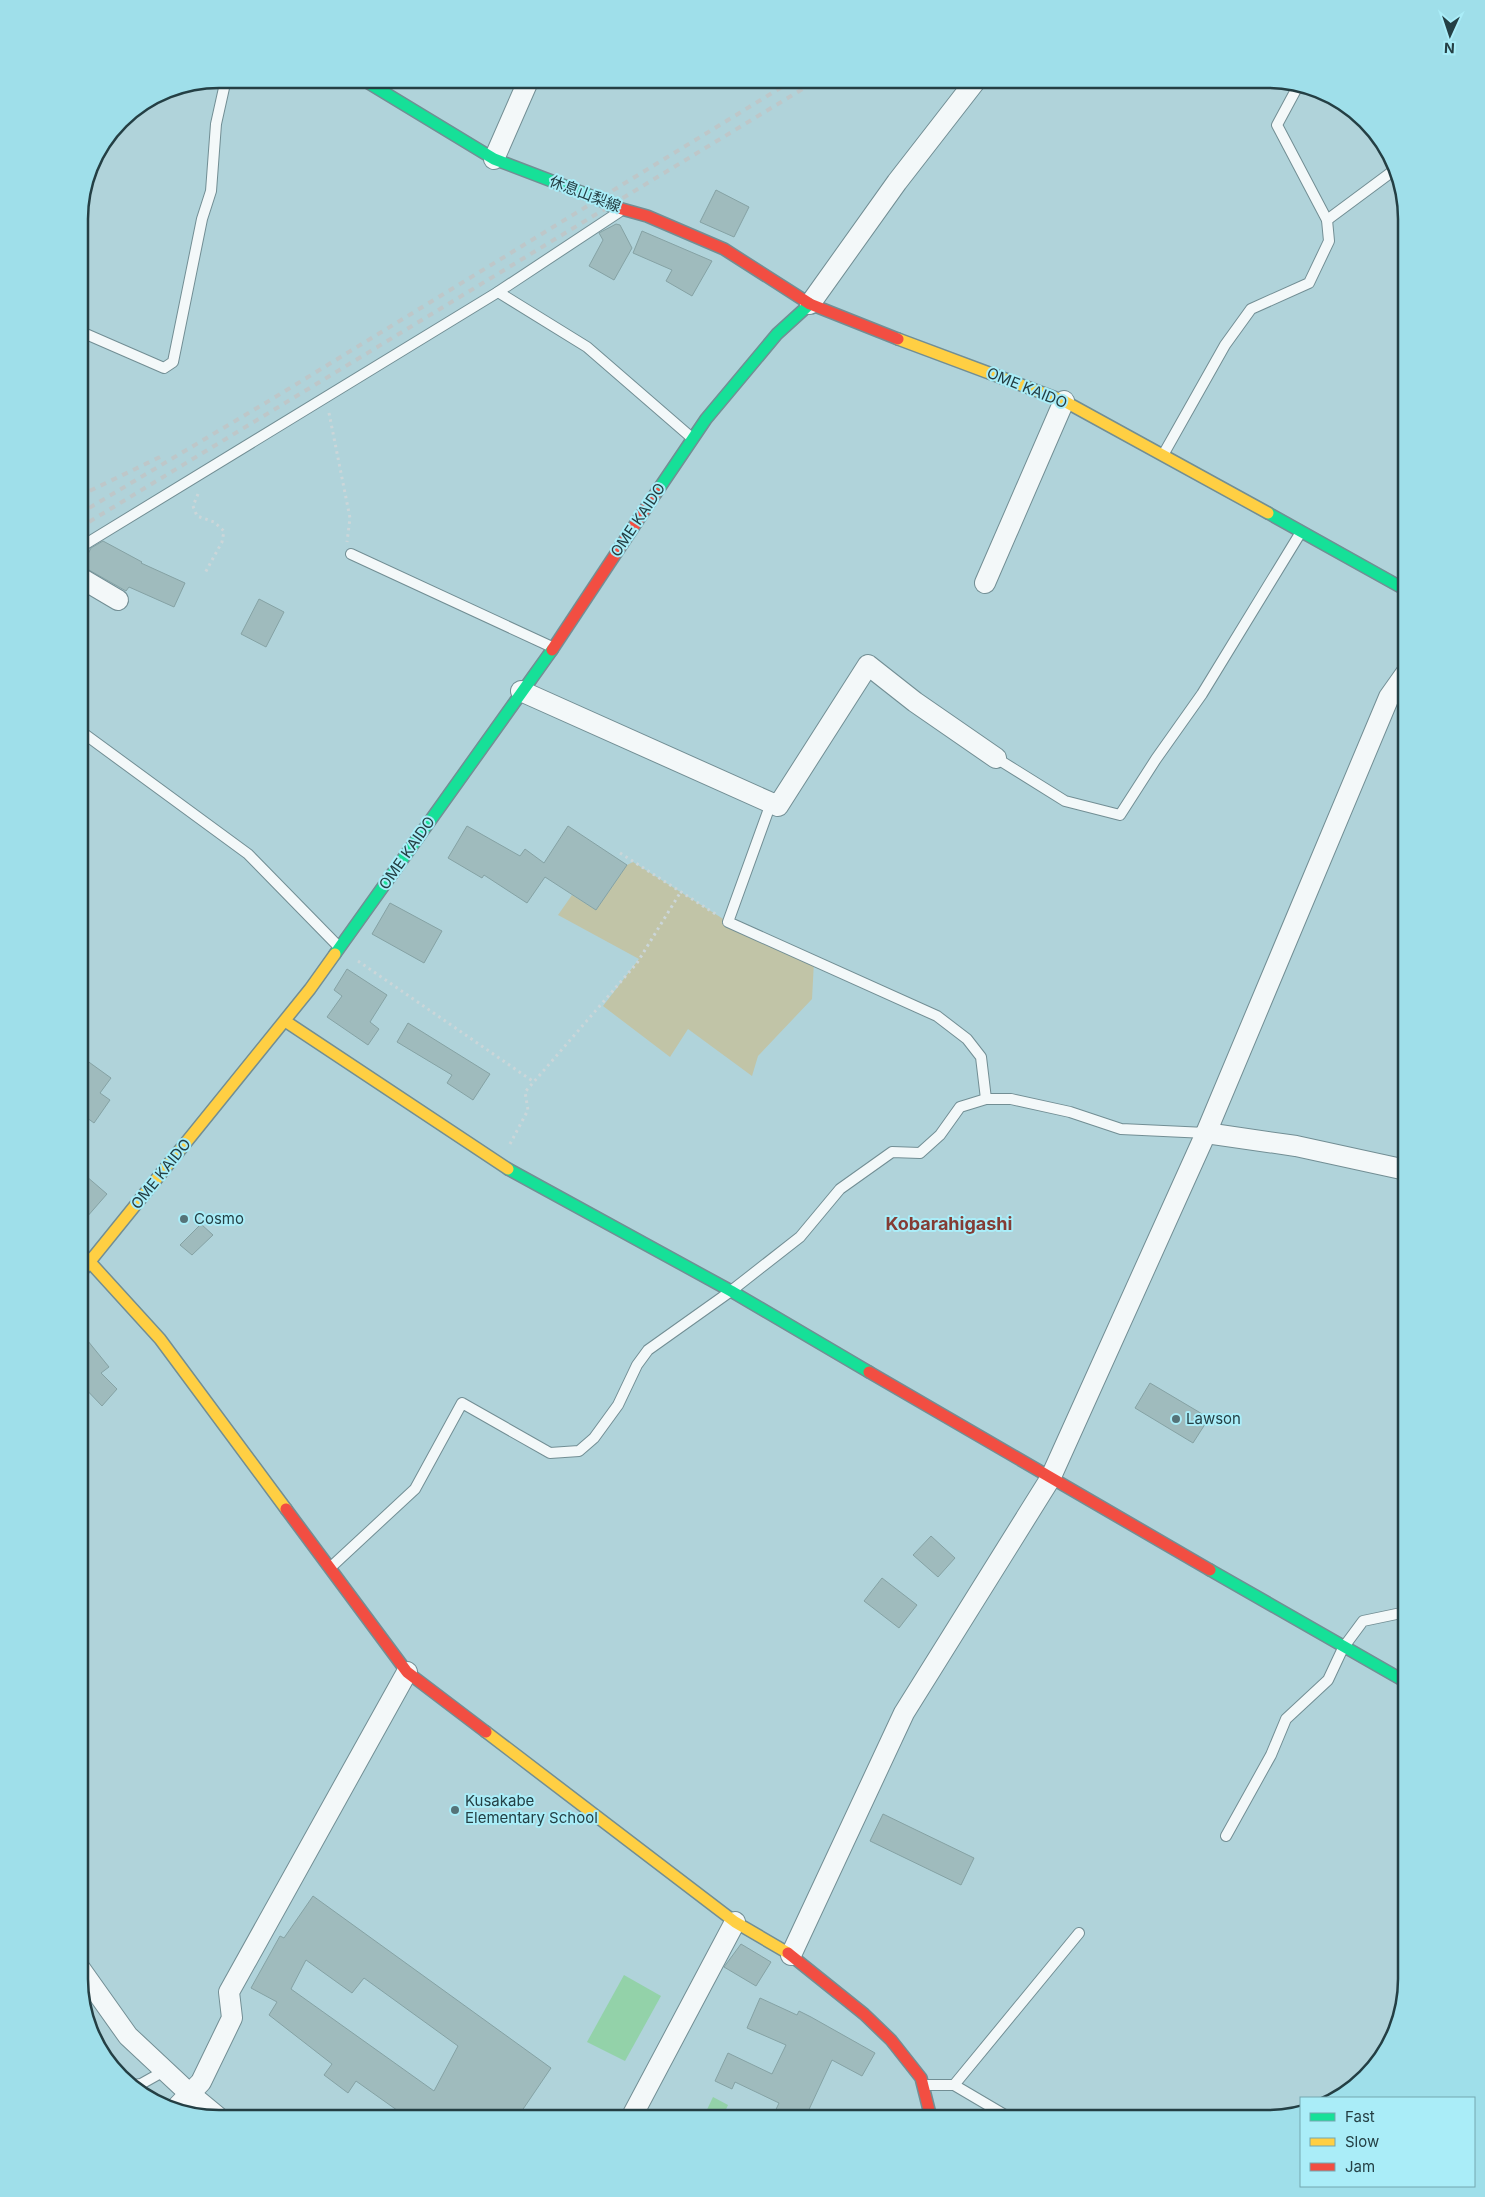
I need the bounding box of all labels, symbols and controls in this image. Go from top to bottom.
north arrow [1425,10,1475,60]
text: N [1444,40,1455,57]
street label: 休息山梨線 [547,171,624,216]
street label: OME KAIDO [984,363,1070,412]
street label: OME KAIDO [606,479,669,560]
street label: OME KAIDO [374,812,439,893]
street label: OME KAIDO [126,1135,195,1213]
place label: Cosmo [194,1209,244,1228]
marker: Cosmo [178,1213,190,1225]
district label: Kobarahigashi [886,1213,1012,1234]
place label: Lawson [1186,1409,1241,1428]
marker: Lawson [1170,1413,1182,1425]
place label: Kusakabe Elementary School [465,1791,598,1827]
marker: Kusakabe Elementary School [449,1804,461,1816]
legend [1300,2097,1475,2187]
text: Fast [1345,2107,1375,2126]
text: Slow [1345,2132,1379,2151]
text: Jam [1345,2157,1375,2176]

